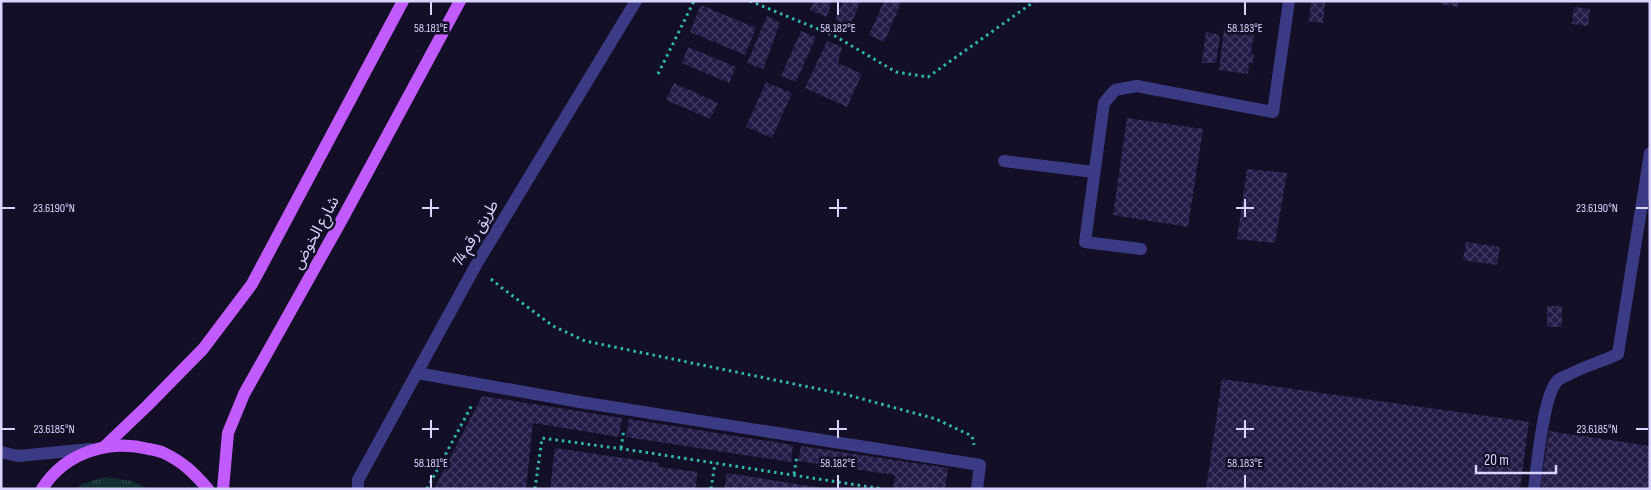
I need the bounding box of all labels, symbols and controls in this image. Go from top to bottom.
text: 58.181°E [414,21,448,36]
text: 58.182°E [820,21,856,36]
text: 58.183°E [1227,21,1263,36]
street label: شارع الخوض [288,193,346,274]
street label: طريق رقم 74 [449,197,505,270]
text: 23.6190°N [33,201,75,216]
text: 23.6190°N [1576,201,1618,216]
text: 23.6185°N [33,422,75,437]
text: 23.6185°N [1576,422,1618,437]
scale bar [1476,442,1556,474]
text: 20 m [1484,451,1509,470]
text: 58.181°E [414,456,448,471]
text: 58.182°E [820,456,856,471]
text: 58.183°E [1227,456,1263,471]

